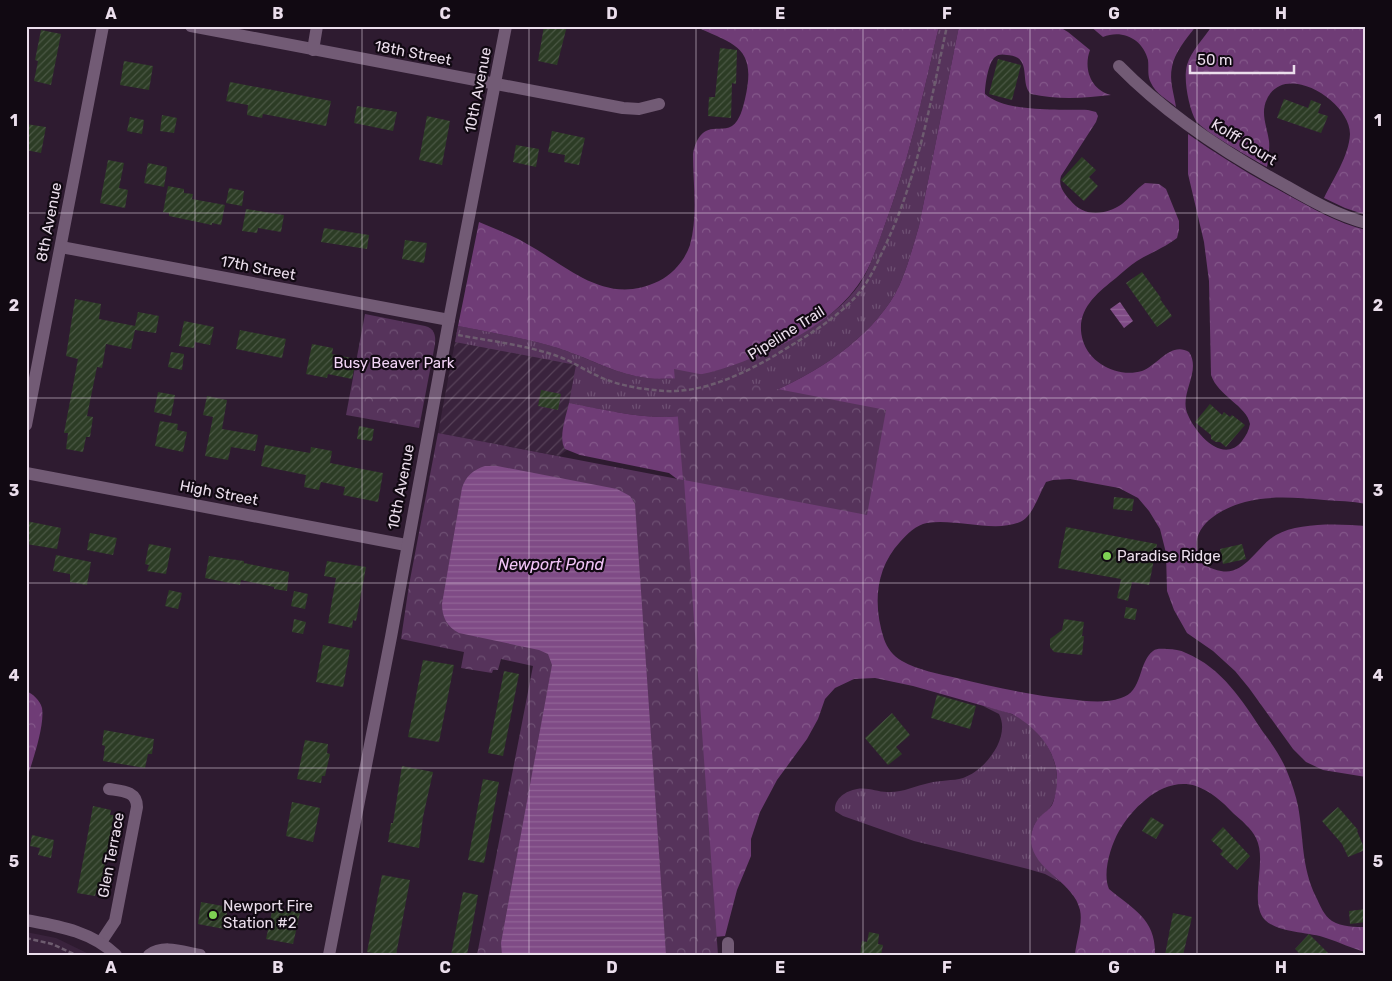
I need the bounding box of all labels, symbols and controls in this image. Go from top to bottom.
text: A [105,4,117,23]
text: B [272,4,284,23]
text: C [439,4,451,23]
text: D [606,4,618,23]
text: E [775,4,785,23]
text: F [942,4,952,23]
text: G [1108,4,1120,23]
text: H [1275,4,1287,23]
street label: 18th Street [373,37,453,69]
scale bar [1190,42,1293,74]
street label: 10th Avenue [461,46,495,134]
text: 50 m [1197,51,1232,69]
text: 1 [10,111,18,130]
text: 1 [1374,111,1382,130]
street label: Kolff Court [1208,115,1280,169]
street label: 8th Avenue [32,181,66,263]
street label: 17th Street [219,252,297,284]
text: 2 [9,296,19,315]
text: 2 [1373,296,1383,315]
street label: Pipeline Trail [744,302,828,364]
park label: Busy Beaver Park [333,354,455,372]
street label: 10th Avenue [384,443,418,531]
street label: High Street [178,477,260,509]
text: 3 [9,481,19,500]
text: 3 [1373,481,1383,500]
place label: Paradise Ridge [1117,547,1221,565]
marker: Paradise Ridge [1101,550,1113,562]
water label: Newport Pond [498,555,605,574]
text: 4 [9,666,20,685]
text: 4 [1373,666,1384,685]
street label: Glen Terrace [94,811,128,899]
text: 5 [9,852,19,871]
text: 5 [1373,852,1383,871]
place label: Newport Fire Station #2 [223,897,313,932]
marker: Newport Fire Station #2 [207,909,219,921]
text: A [105,958,117,977]
text: B [272,958,284,977]
text: C [439,958,451,977]
text: D [606,958,618,977]
text: E [775,958,785,977]
text: F [942,958,952,977]
text: G [1108,958,1120,977]
text: H [1275,958,1287,977]

